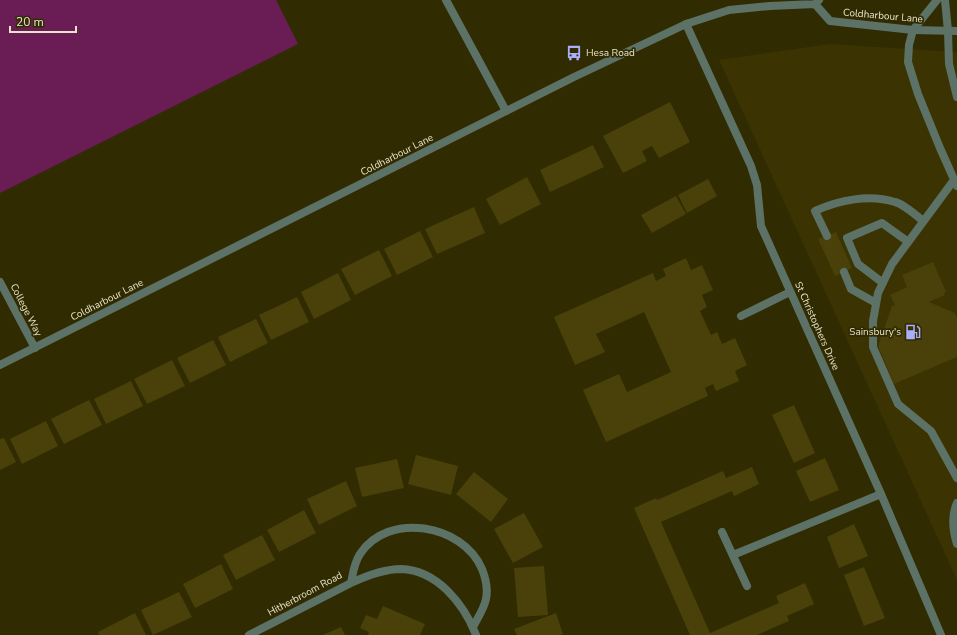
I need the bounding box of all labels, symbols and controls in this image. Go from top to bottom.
street label: Coldharbour Lane [842,6,924,26]
scale bar [10,8,76,34]
text: 20 m [16,14,44,30]
bus stop icon: Hesa Road [565,44,583,62]
place label: Hesa Road [586,46,635,60]
street label: Coldharbour Lane [358,131,436,179]
street label: Coldharbour Lane [68,276,146,324]
street label: St Christophers Drive [791,279,843,373]
street label: College Way [7,281,46,340]
fuel station icon: Sainsbury's [904,323,922,341]
place label: Sainsbury's [849,325,901,339]
street label: Hitherbroom Road [265,568,345,620]

